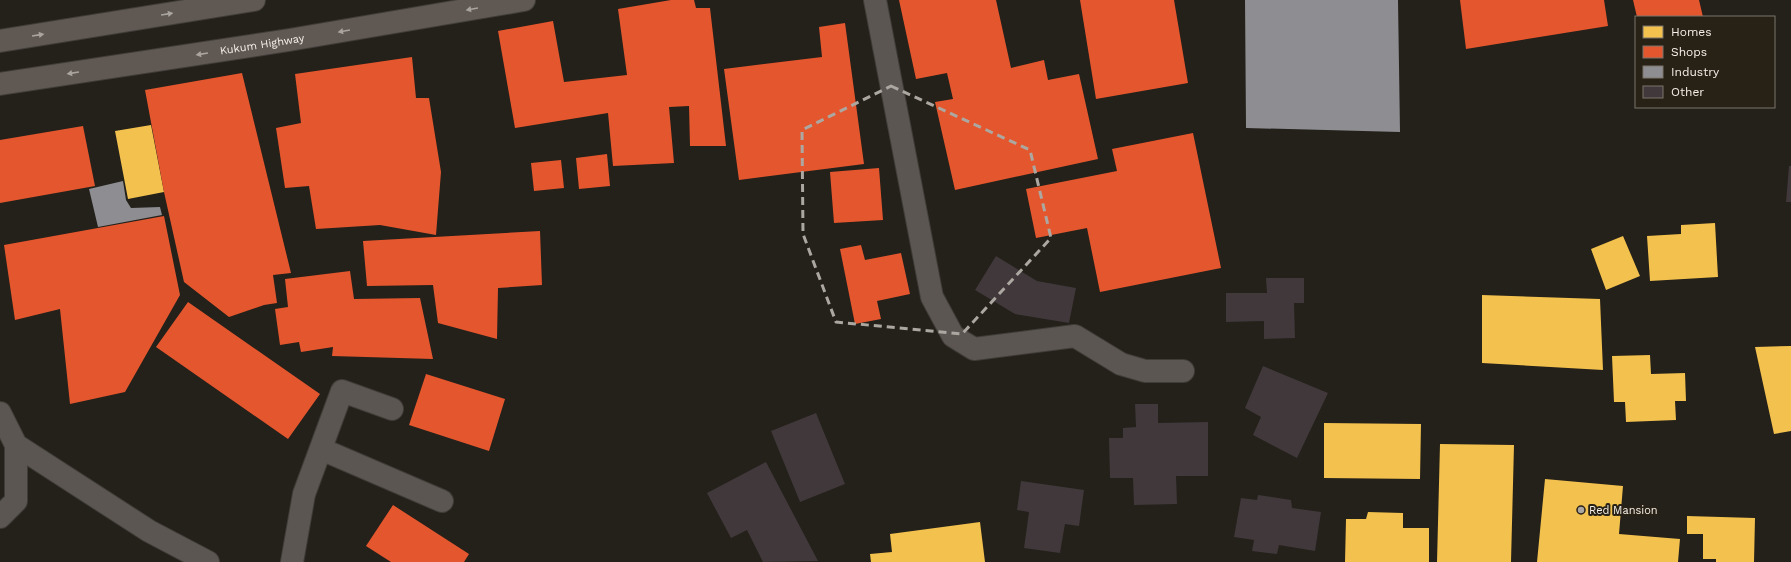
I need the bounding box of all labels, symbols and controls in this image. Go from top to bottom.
one-way arrow [466,6,478,12]
one-way arrow [161,11,173,17]
legend [1635,16,1775,108]
text: Homes [1671,25,1712,39]
one-way arrow [338,28,350,34]
street label: Kukum Highway [219,31,306,57]
one-way arrow [32,32,45,38]
text: Shops [1671,45,1707,59]
one-way arrow [195,51,208,57]
text: Industry [1671,65,1720,79]
one-way arrow [67,70,79,76]
text: Other [1671,85,1704,99]
place label: Red Mansion [1589,504,1658,517]
marker: Red Mansion [1576,505,1586,515]

